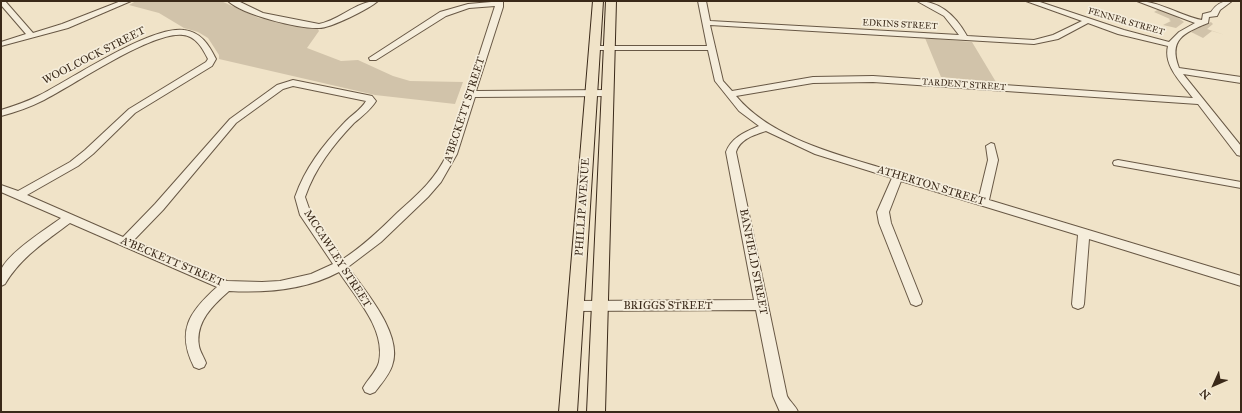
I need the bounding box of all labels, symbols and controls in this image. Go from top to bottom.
street label: FENNER STREET [1087,6,1165,38]
street label: EDKINS STREET [862,18,938,32]
street label: WOOLCOCK STREET [40,24,148,88]
street label: A'BECKETT STREET [442,55,488,165]
street label: TARDENT STREET [922,77,1006,93]
street label: PHILLIP AVENUE [573,158,593,256]
street label: ATHERTON STREET [876,163,986,209]
street label: MCCAWLEY STREET [301,208,373,310]
street label: BANFIELD STREET [736,208,770,316]
street label: A'BECKETT STREET [119,234,225,290]
street label: BRIGGS STREET [623,299,713,313]
north arrow [1194,365,1234,405]
text: N [1197,386,1213,402]

